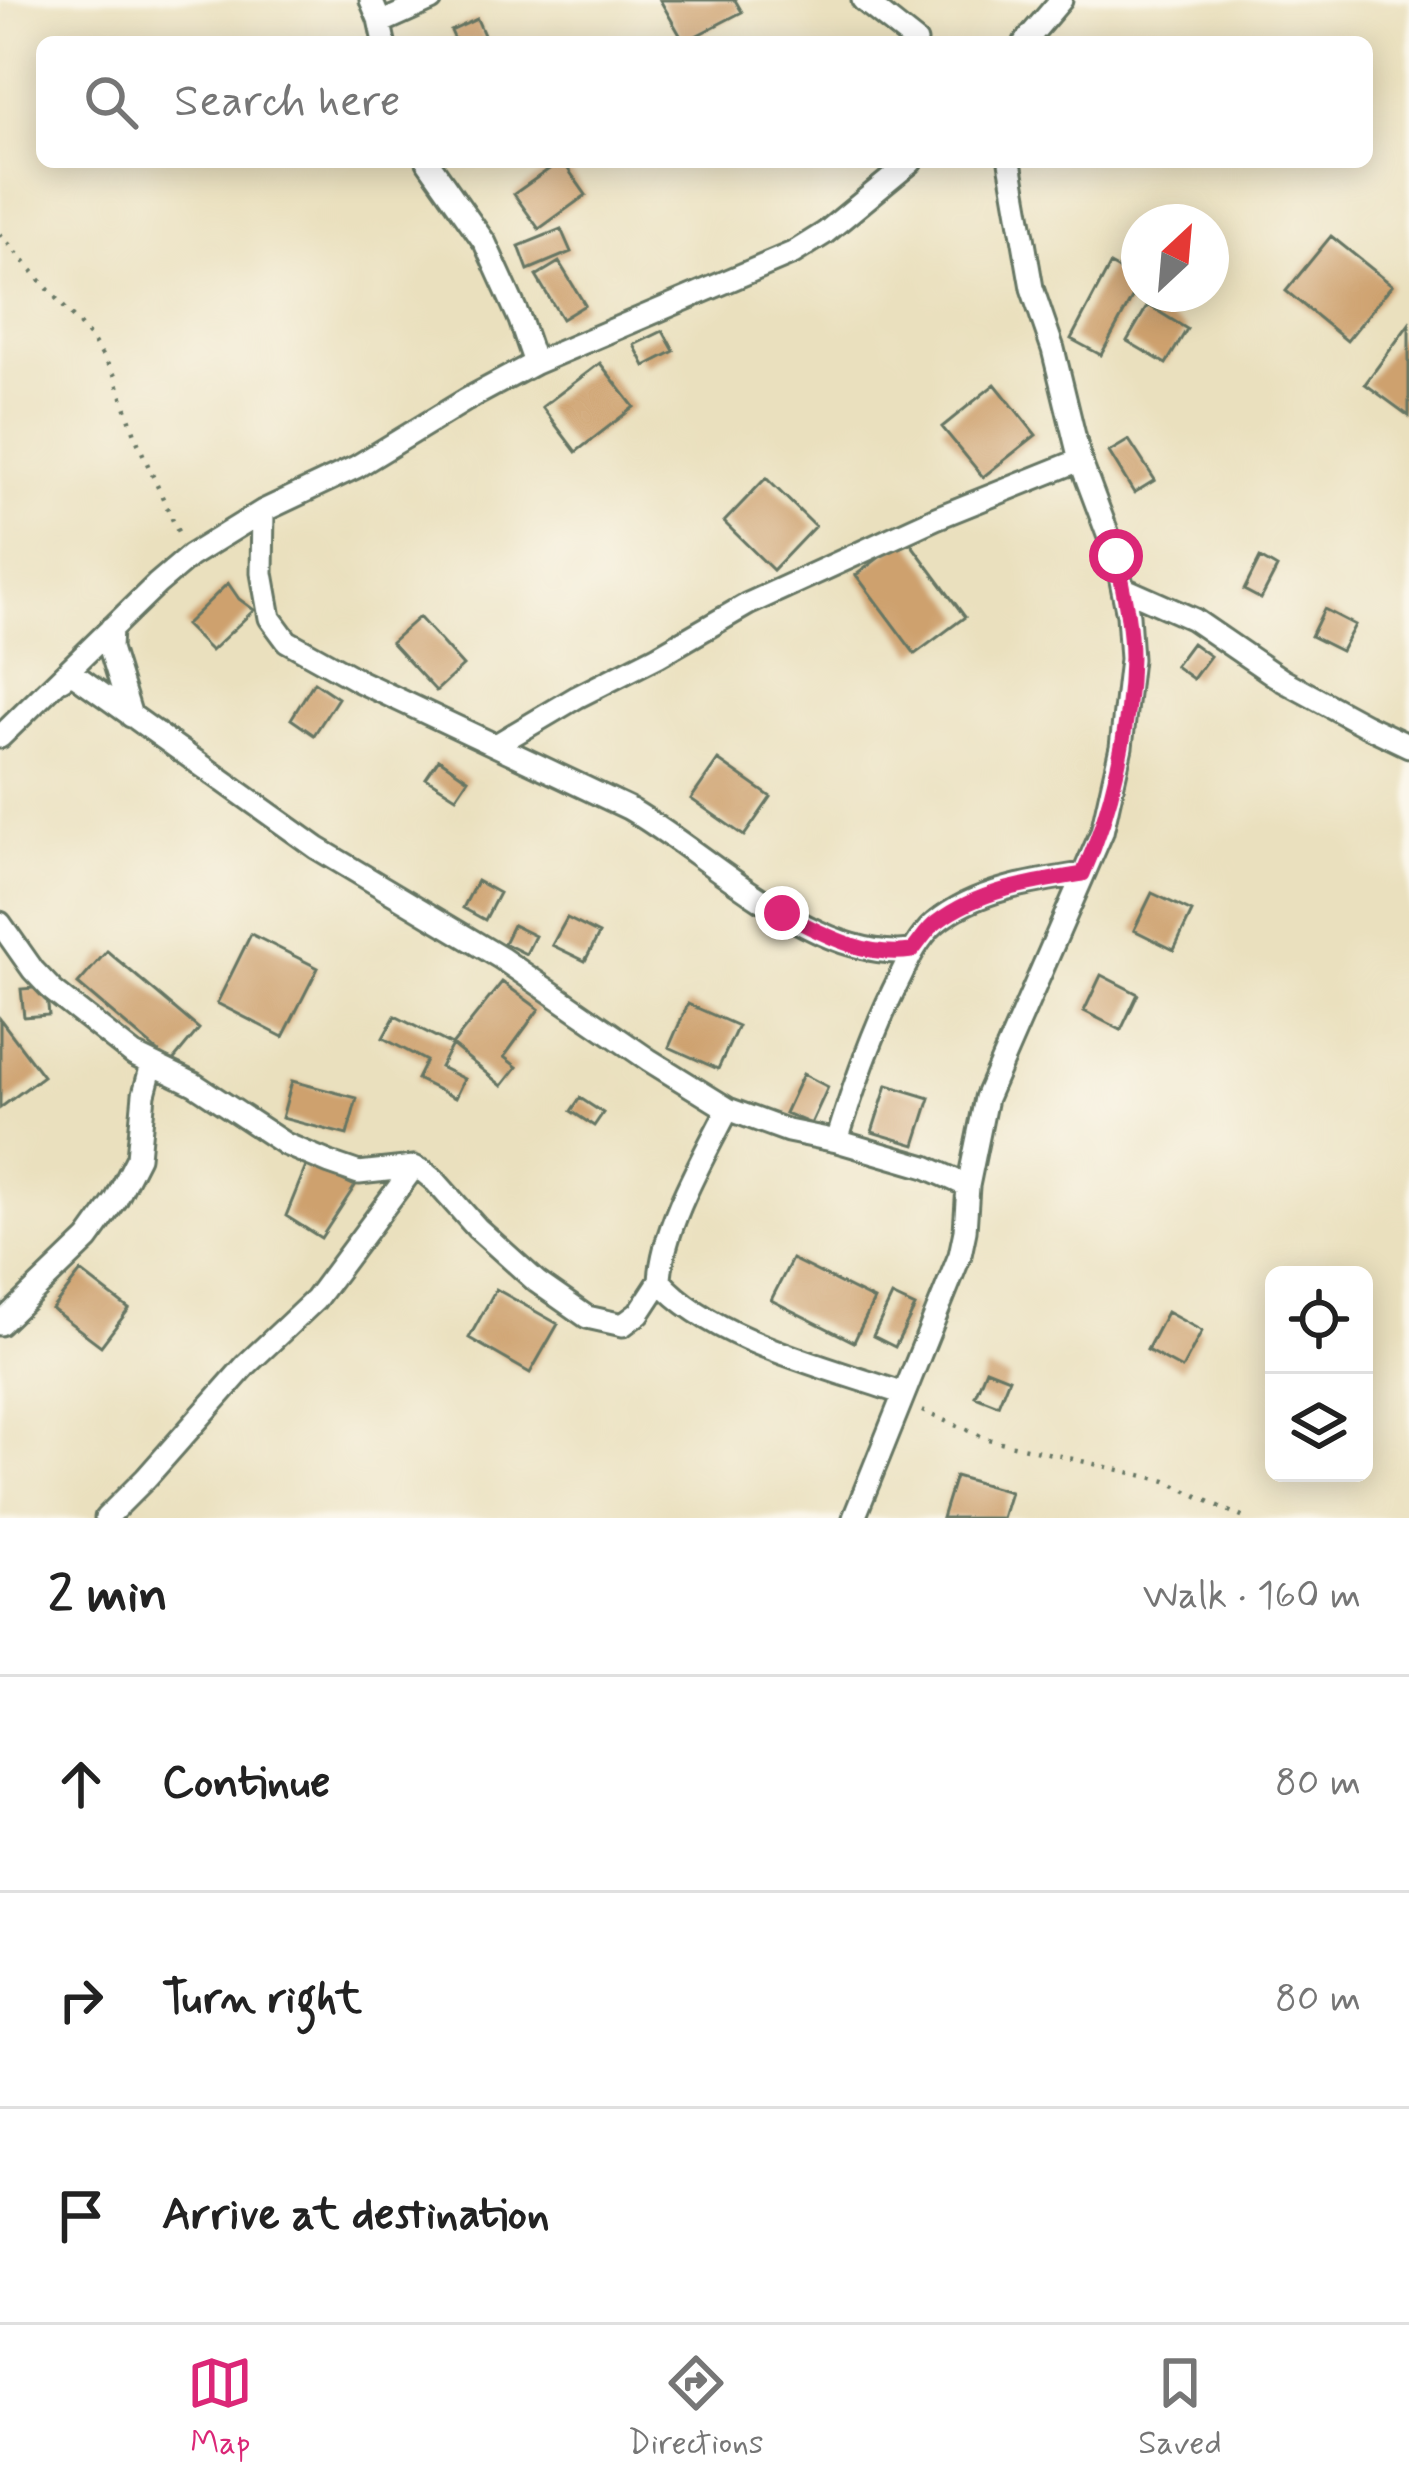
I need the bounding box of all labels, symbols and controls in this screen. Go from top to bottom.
search box [36,36,1373,168]
icon: search [78,69,144,135]
text: Search here [174,73,401,132]
north arrow [1121,204,1229,312]
route start [1089,529,1143,583]
route end [755,886,809,940]
map controls [1265,1266,1373,1482]
button: locate [1265,1266,1373,1374]
button: layers [1265,1374,1373,1482]
text: 2 min [48,1563,168,1629]
text: Walk · 160 m [1143,1571,1361,1622]
icon: ahead [48,1751,114,1817]
text: Continue [162,1754,330,1813]
text: 80 m [1275,1758,1361,1809]
icon: right [48,1967,114,2033]
text: Turn right [162,1970,362,2029]
text: 80 m [1275,1974,1361,2025]
icon: arrive [48,2183,114,2249]
text: Arrive at destination [162,2186,550,2245]
tab: Map [187,2350,253,2466]
tab: Directions [628,2350,764,2466]
tab: Saved [1138,2350,1222,2466]

